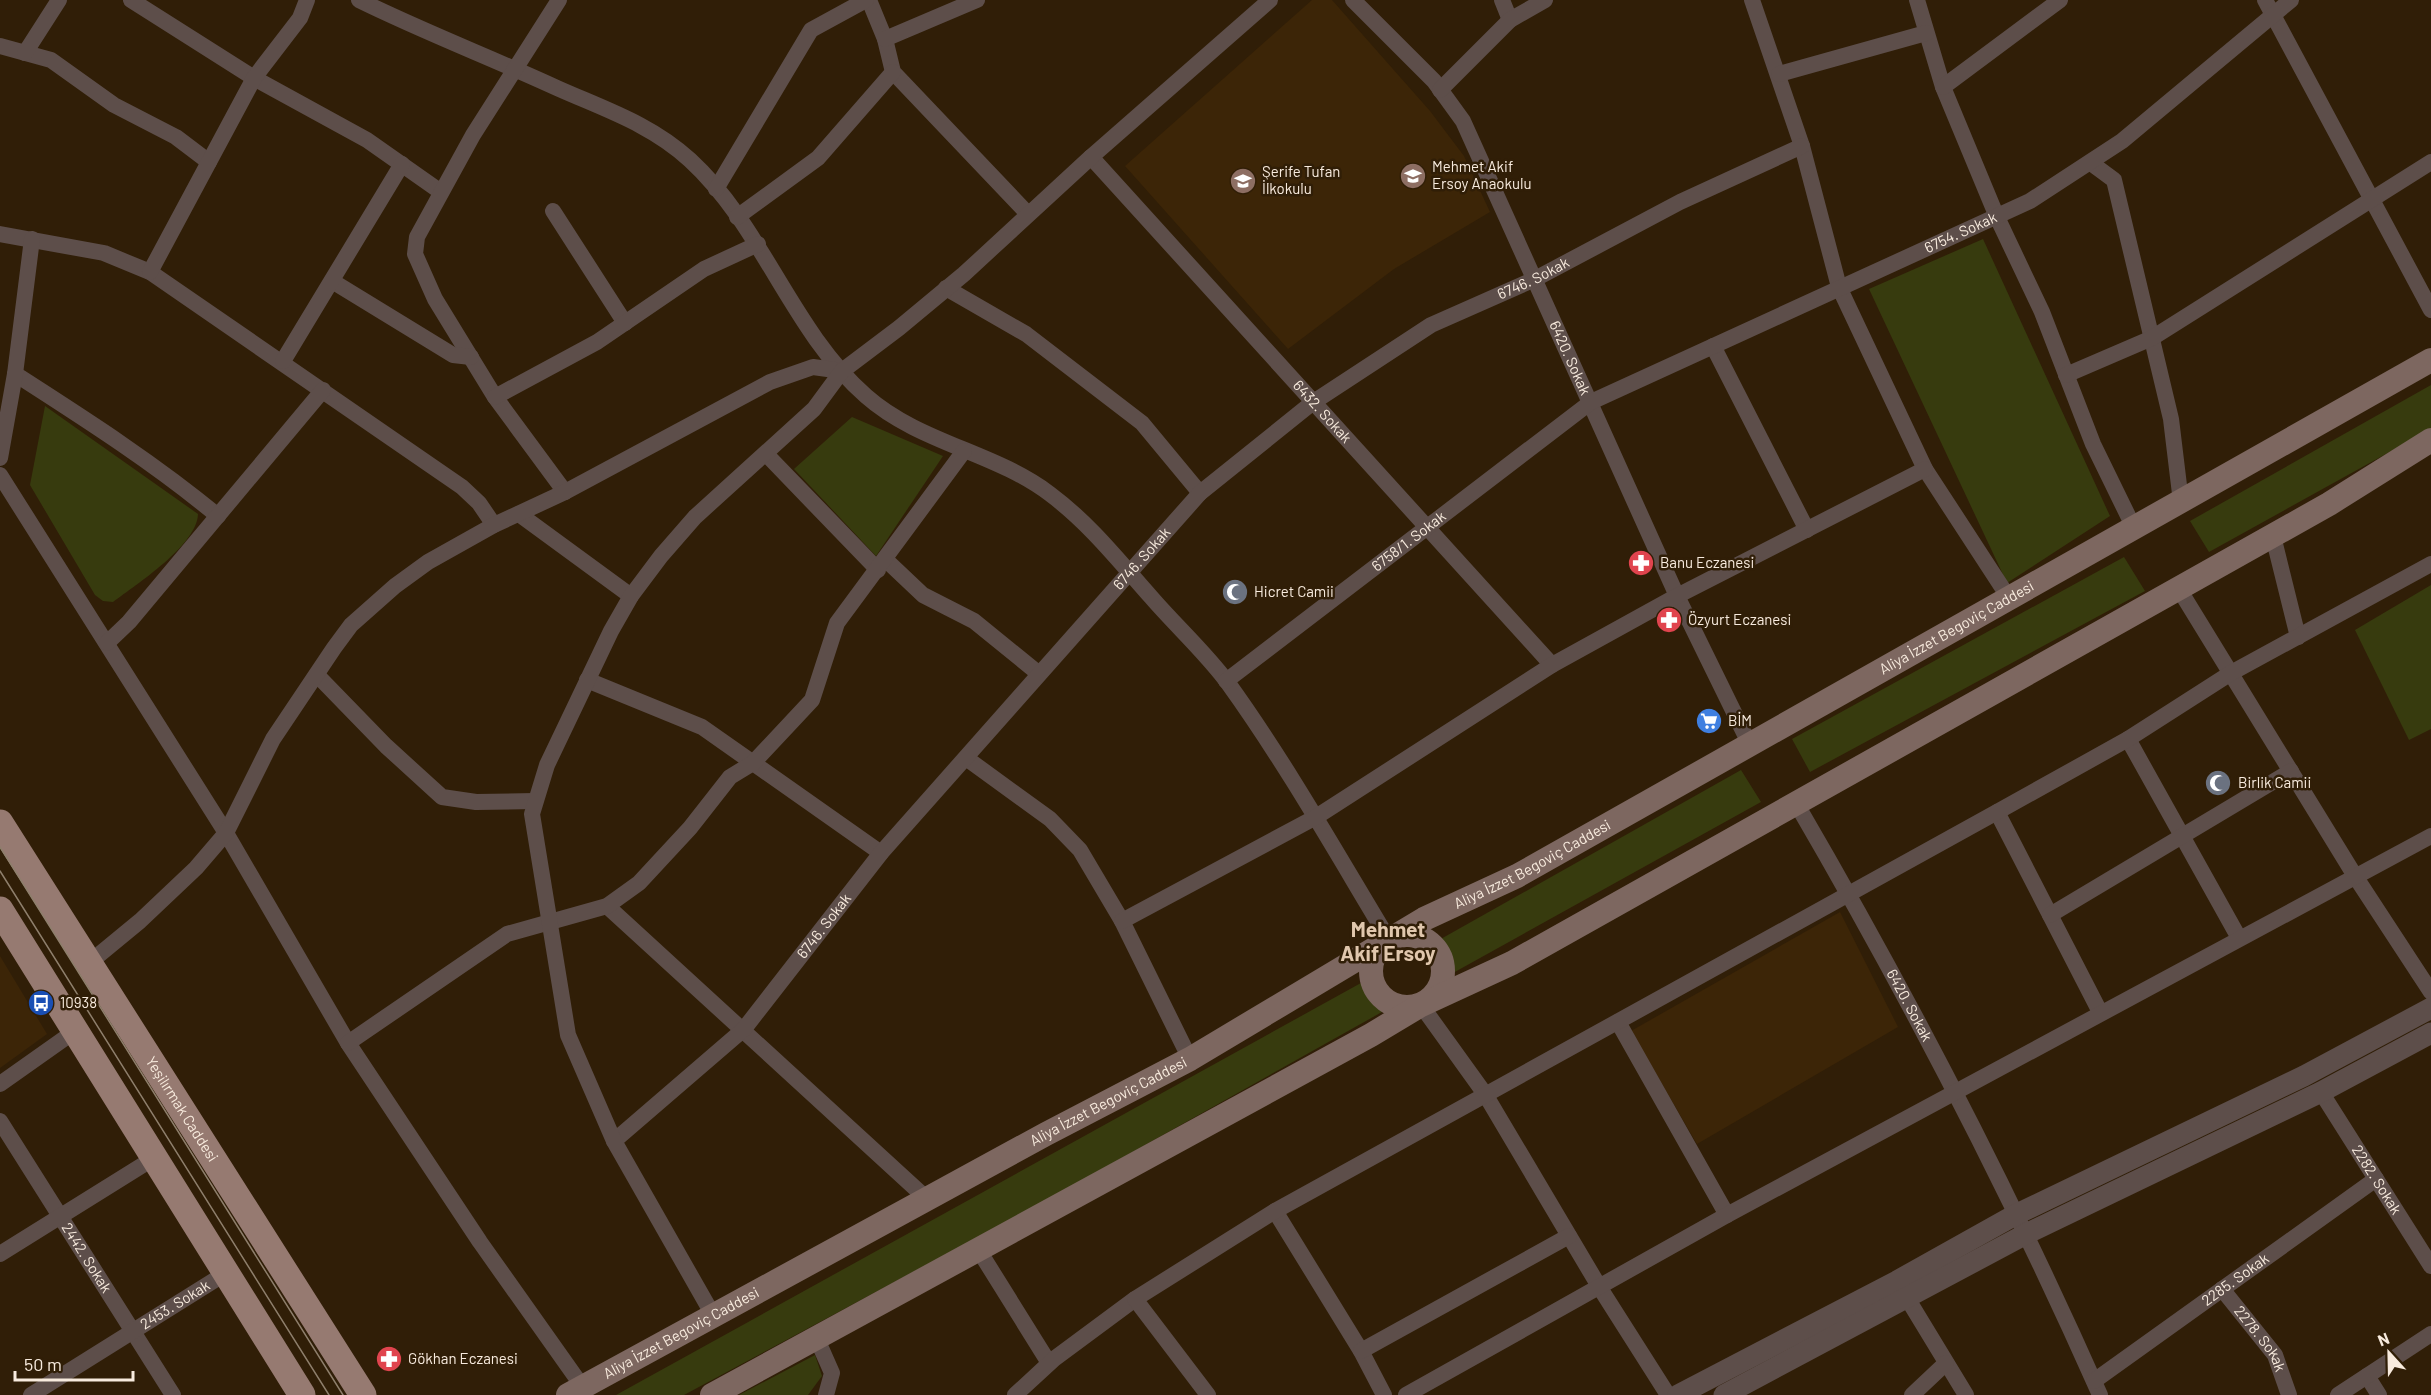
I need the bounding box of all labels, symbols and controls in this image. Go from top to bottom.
place label: Mehmet Akif Ersoy Anaokulu [1432,157,1532,192]
school or university icon: Mehmet Akif Ersoy Anaokulu [1398,161,1428,191]
place label: Şerife Tufan İlkokulu [1262,162,1340,197]
school or university icon: Şerife Tufan İlkokulu [1228,166,1258,196]
street label: 6754. Sokak [1921,207,2000,256]
street label: 6746. Sokak [1494,252,1572,303]
street label: 6420. Sokak [1546,318,1595,398]
street label: 6432. Sokak [1290,376,1356,447]
street label: 6758/1. Sokak [1368,506,1449,575]
street label: 6746. Sokak [1109,523,1174,593]
pharmacy icon: Banu Eczanesi [1626,548,1656,578]
place label: Banu Eczanesi [1660,553,1754,571]
street label: Aliya İzzet Begoviç Caddesi [1876,576,2037,678]
mosque icon: Hicret Camii [1220,577,1250,607]
place label: Hicret Camii [1254,582,1334,600]
pharmacy icon: Özyurt Eczanesi [1654,605,1684,635]
place label: Özyurt Eczanesi [1688,610,1791,628]
supermarket icon: BİM [1694,706,1724,736]
place label: BİM [1728,711,1752,729]
mosque icon: Birlik Camii [2203,768,2233,798]
place label: Birlik Camii [2238,773,2311,791]
street label: Aliya İzzet Begoviç Caddesi [1451,815,1613,912]
street label: 6746. Sokak [792,889,855,962]
district label: Mehmet Akif Ersoy [1340,916,1436,965]
street label: 6420. Sokak [1883,966,1937,1045]
bus stop icon: 10938 [26,988,56,1018]
place label: 10938 [60,993,97,1011]
street label: Aliya İzzet Begoviç Caddesi [1026,1052,1190,1149]
street label: Yeşilırmak Caddesi [142,1053,223,1165]
street label: 2282. Sokak [2349,1141,2406,1218]
street label: 2442. Sokak [59,1219,116,1296]
street label: 2285. Sokak [2198,1248,2272,1309]
street label: 2453. Sokak [137,1275,213,1332]
street label: Aliya İzzet Begoviç Caddesi [600,1283,762,1382]
street label: 2278. Sokak [2231,1302,2290,1374]
north arrow [2359,1323,2419,1383]
text: N [2375,1328,2392,1349]
scale bar [15,1344,134,1382]
pharmacy icon: Gökhan Eczanesi [374,1344,404,1374]
place label: Gökhan Eczanesi [408,1349,518,1367]
text: 50 m [24,1353,62,1375]

